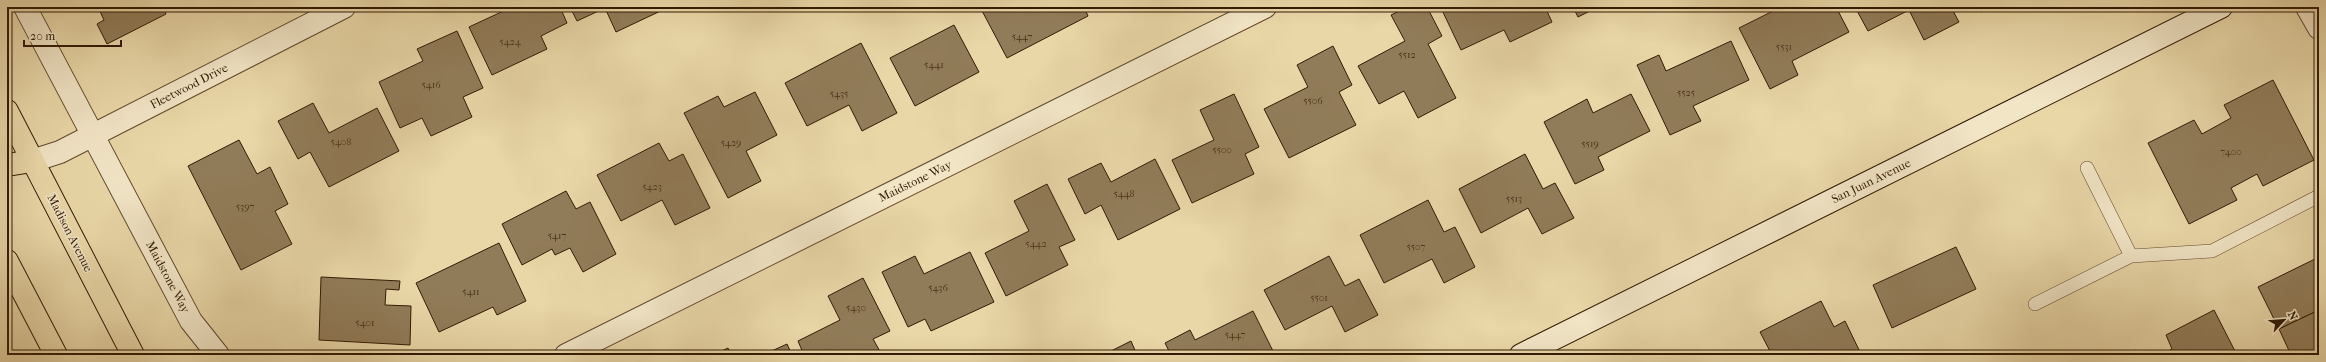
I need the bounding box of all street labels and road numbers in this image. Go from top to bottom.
street label: Fleetwood Drive [148,60,230,112]
street label: San Juan Avenue [1829,156,1913,206]
street label: Maidstone Way [876,157,954,205]
street label: Madison Avenue [44,192,96,274]
street label: Maidstone Way [143,239,193,316]

